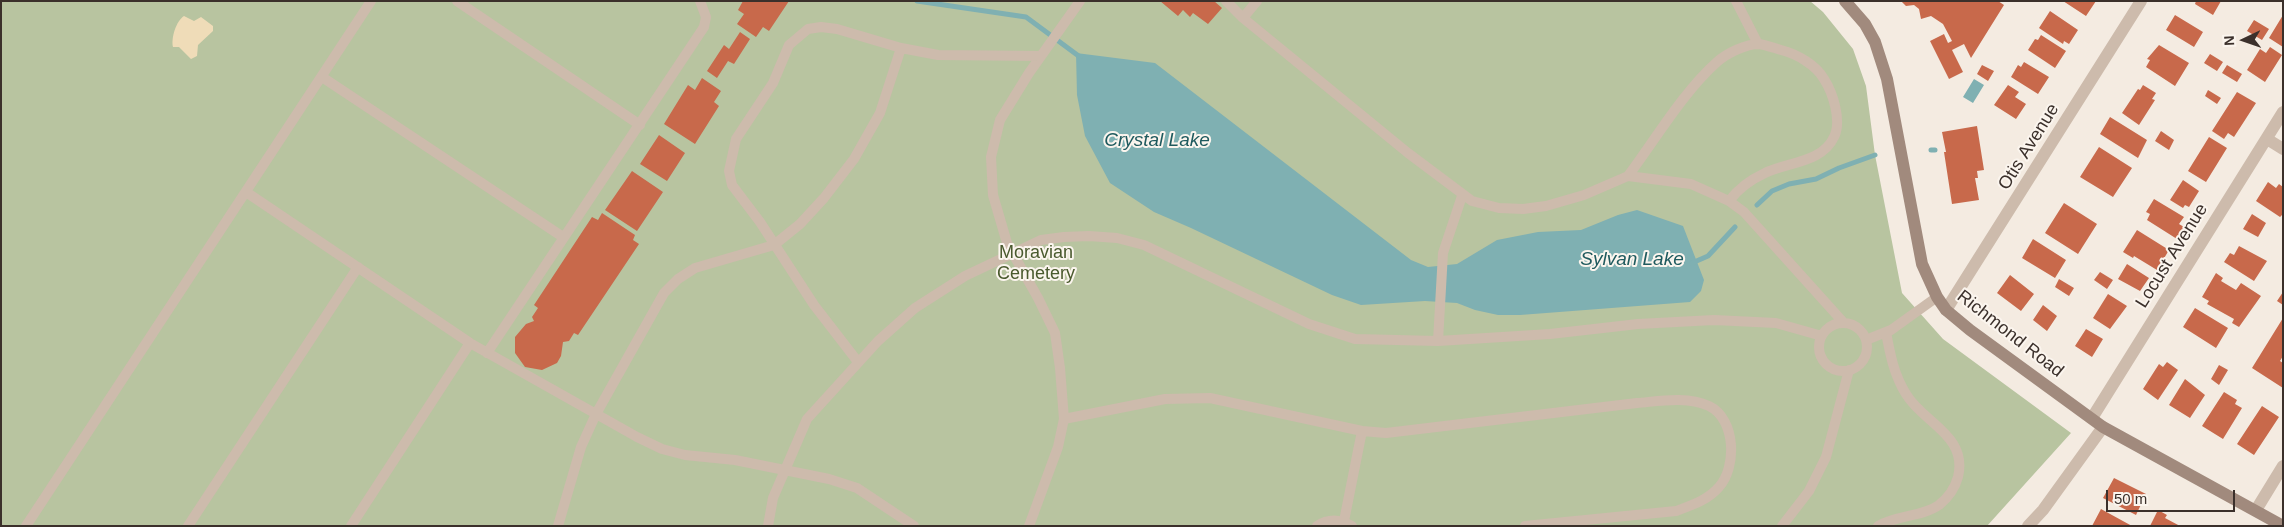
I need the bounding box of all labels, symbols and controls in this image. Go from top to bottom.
north arrow [2219,15,2269,65]
text: N [2221,35,2237,46]
street label: Otis Avenue [1994,100,2064,194]
water label: Crystal Lake [1104,130,1210,152]
street label: Locust Avenue [2131,200,2213,312]
park label: Moravian Cemetery [997,242,1075,284]
water label: Sylvan Lake [1580,249,1684,271]
street label: Richmond Road [1952,286,2068,382]
scale bar [2109,480,2238,512]
text: 50 m [2114,490,2147,507]

